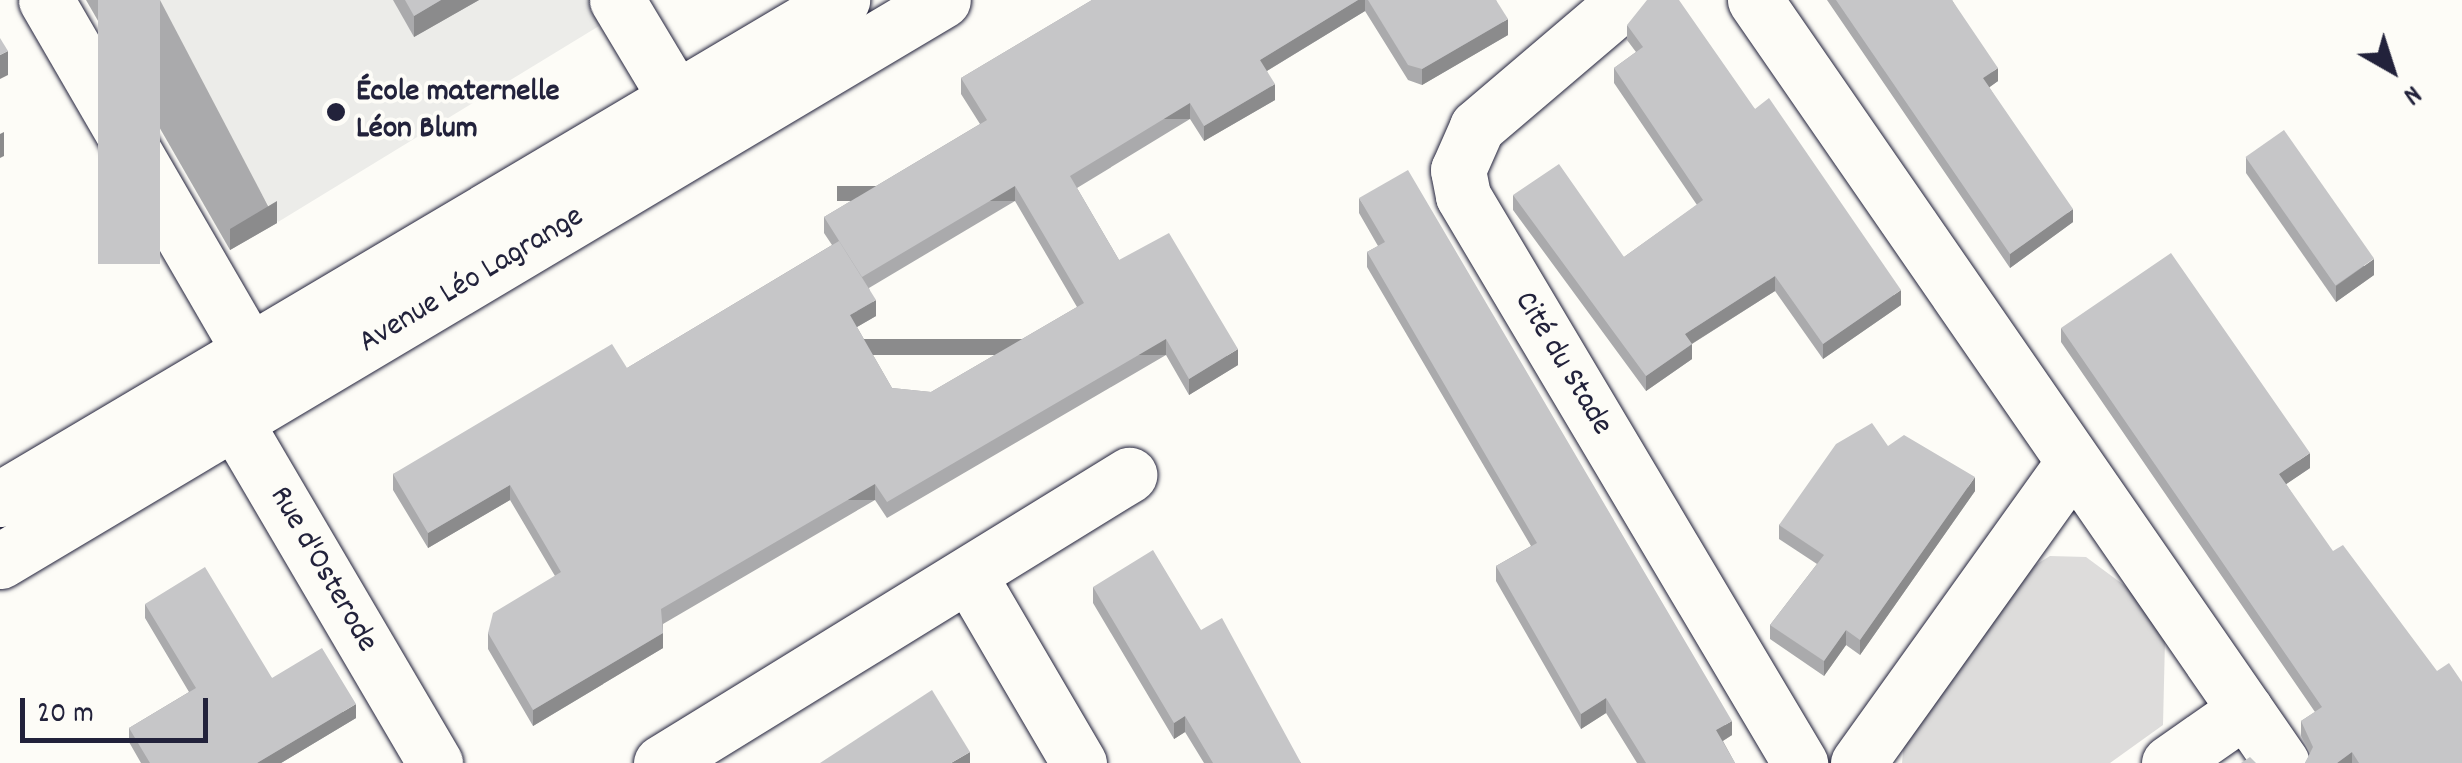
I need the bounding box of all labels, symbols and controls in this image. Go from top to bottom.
north arrow [2342,20,2442,120]
text: N [2393,73,2429,113]
place label: École maternelle Léon Blum [356,75,560,150]
marker: École maternelle Léon Blum [325,101,347,123]
street label: Avenue Léo Lagrange [353,199,591,363]
street label: Cité du Stade [1504,285,1620,443]
street label: Rue d'Osterode [259,480,385,660]
scale bar [25,678,212,740]
text: 20 m [37,694,94,737]

